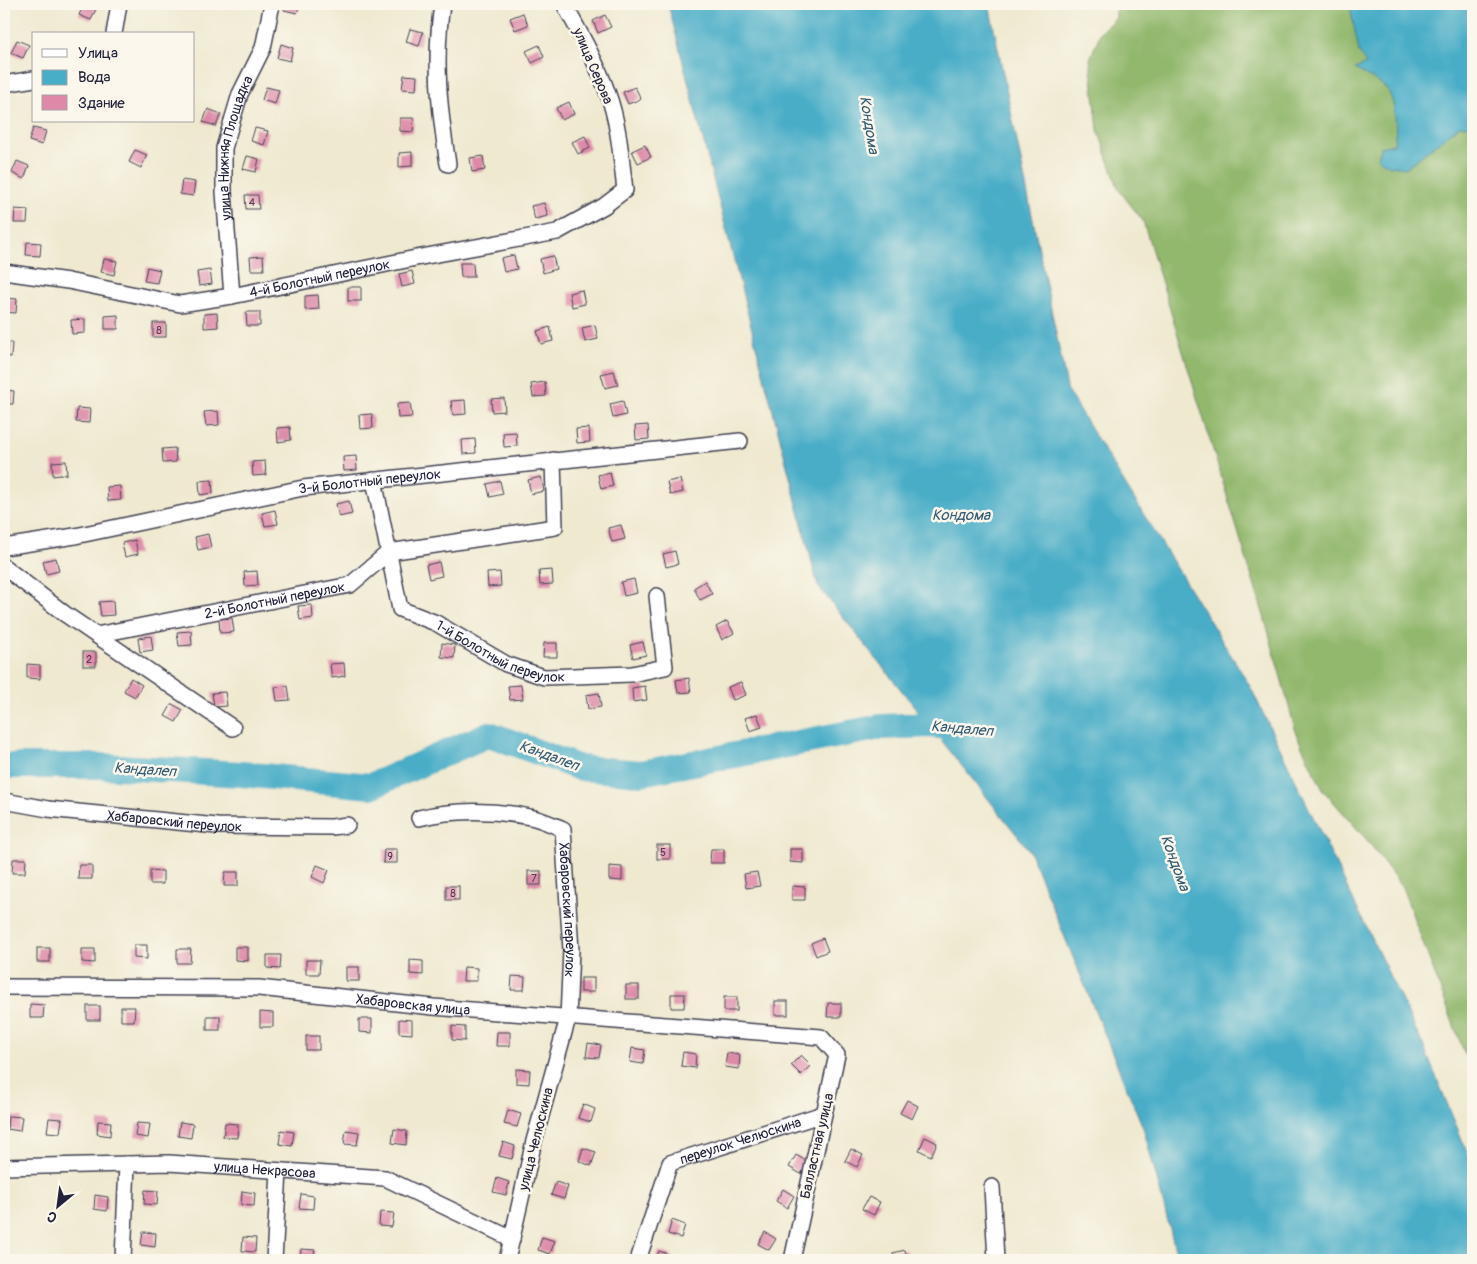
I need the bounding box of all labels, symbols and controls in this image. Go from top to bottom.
street label: улица Серова [569,24,617,107]
legend [32,32,195,122]
text: Улица [78,44,118,63]
text: Вода [78,68,111,87]
street label: улица Нижняя Площадка [216,73,256,222]
text: Здание [78,94,125,113]
water label: Кондома [855,95,883,156]
house number: 4 [249,196,256,209]
street label: 4-й Болотный переулок [248,255,391,301]
house number: 8 [156,324,162,337]
street label: 3-й Болотный переулок [297,465,442,497]
water label: Кондома [932,506,991,525]
street label: 2-й Болотный переулок [203,578,346,622]
street label: 1-й Болотный переулок [433,616,565,686]
house number: 2 [86,653,92,666]
water label: Кандалеп [930,717,995,741]
water label: Кандалеп [517,736,583,776]
water label: Кандалеп [113,758,178,782]
street label: Хабаровский переулок [106,807,242,835]
water label: Кондома [1156,832,1194,894]
street label: Хабаровский переулок [555,842,580,978]
house number: 5 [660,846,666,859]
house number: 9 [387,850,393,863]
house number: 7 [531,872,537,885]
house number: 8 [450,887,456,900]
street label: Хабаровская улица [355,990,471,1018]
street label: улица Челюскина [515,1086,557,1193]
street label: Балластная улица [797,1091,837,1201]
street label: переулок Челюскина [678,1113,803,1168]
street label: улица Некрасова [212,1158,316,1182]
north arrow [32,1182,82,1232]
text: С [44,1207,60,1226]

